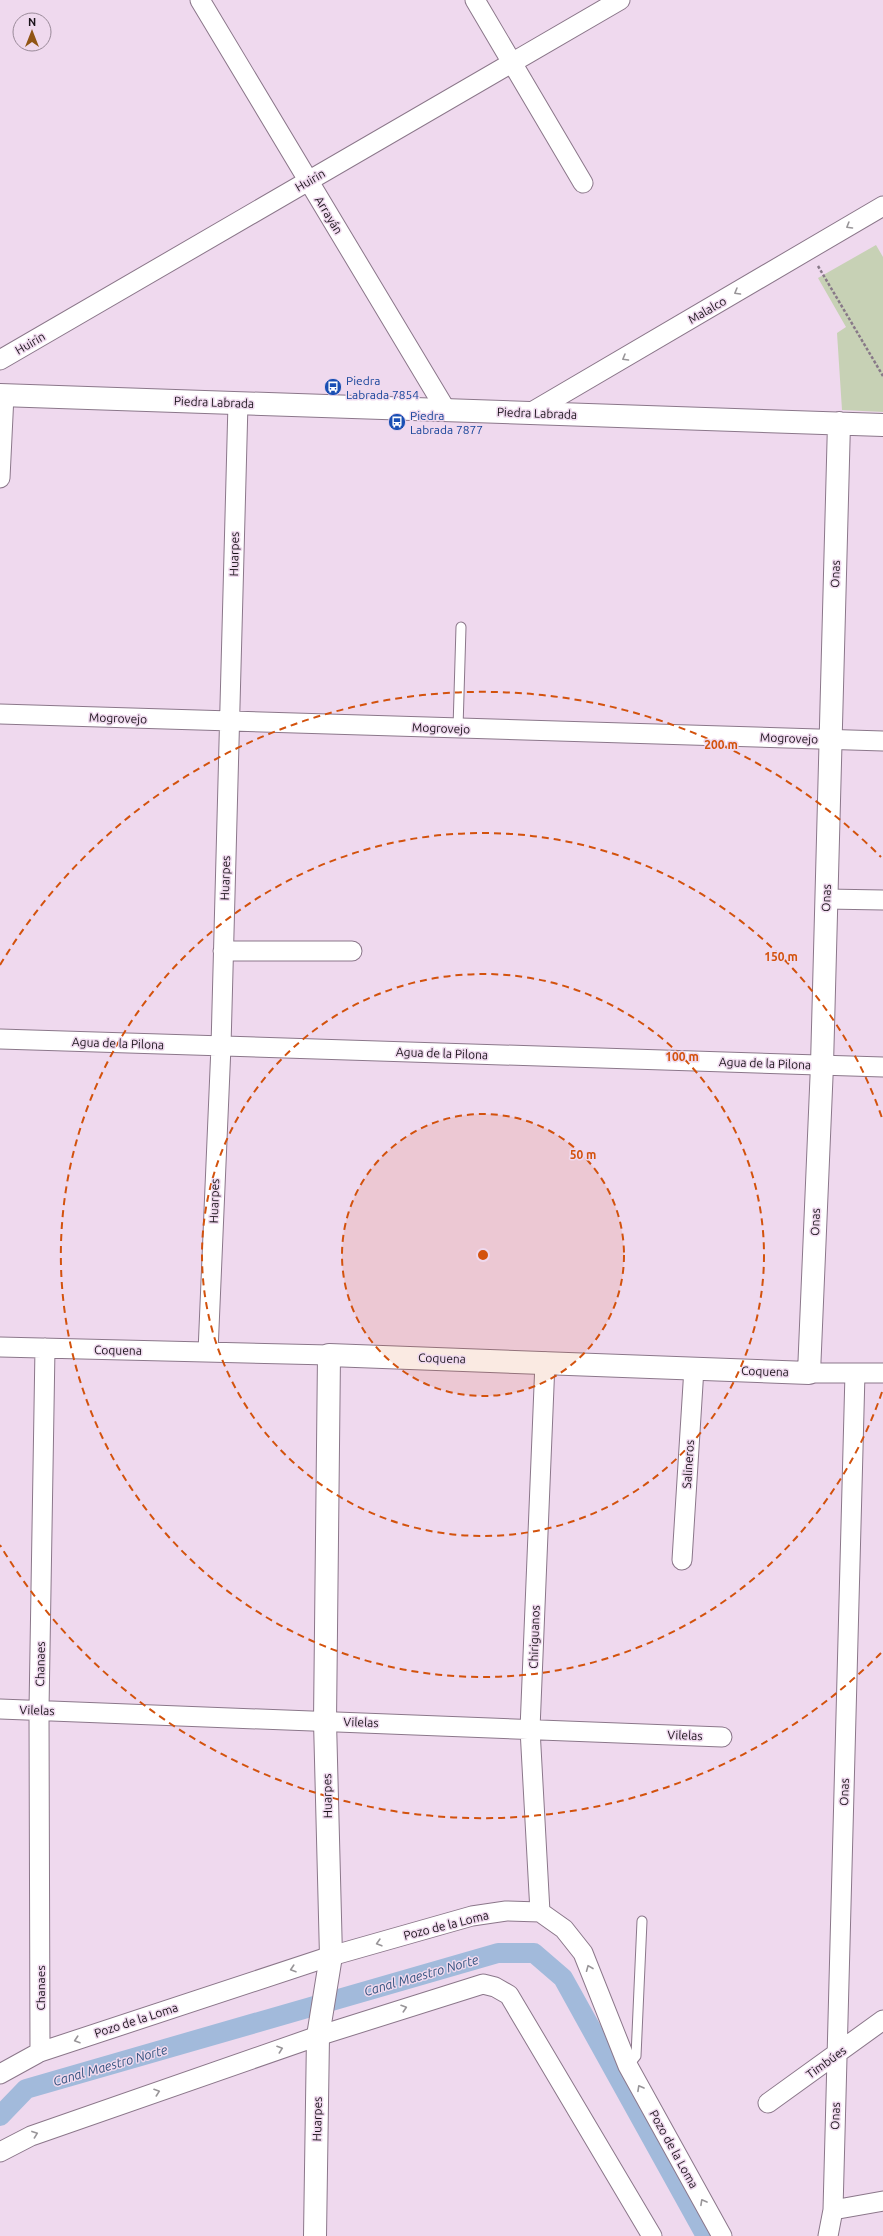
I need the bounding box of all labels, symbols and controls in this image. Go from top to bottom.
north arrow [12,12,52,52]
text: N [28,16,36,28]
street label: Huirin [293,166,327,194]
street label: Arrayán [313,194,345,236]
one-way arrow [846,222,853,229]
one-way arrow [734,288,742,295]
street label: Malalco [686,294,728,326]
street label: Huirin [13,329,47,357]
one-way arrow [622,353,629,360]
place label: Piedra Labrada 7854 [346,374,419,401]
bus stop icon: Piedra Labrada 7854 [323,377,343,397]
street label: Piedra Labrada [174,394,254,410]
street label: Piedra Labrada [497,405,577,421]
place label: Piedra Labrada 7877 [410,409,483,436]
bus stop icon: Piedra Labrada 7877 [387,412,407,432]
street label: Huarpes [227,531,241,577]
street label: Onas [828,560,842,588]
street label: Mogrovejo [89,710,147,726]
street label: Mogrovejo [412,720,470,736]
street label: Mogrovejo [760,730,818,746]
text: 200 m [704,738,738,751]
street label: Huarpes [218,855,232,901]
street label: Onas [819,884,833,912]
text: 150 m [764,950,798,963]
street label: Agua de la Pilona [72,1035,164,1051]
street label: Agua de la Pilona [396,1045,488,1061]
text: 100 m [665,1050,699,1063]
street label: Agua de la Pilona [719,1055,811,1071]
text: 50 m [570,1148,596,1161]
street label: Huarpes [207,1178,221,1224]
street label: Onas [808,1208,822,1236]
centre of rings [476,1248,490,1262]
street label: Coquena [94,1343,142,1357]
street label: Coquena [418,1351,466,1365]
street label: Coquena [741,1364,789,1378]
street label: Salineros [680,1439,696,1489]
street label: Chiriguanos [526,1605,542,1669]
street label: Chanaes [33,1641,47,1687]
street label: Vilelas [19,1703,55,1717]
street label: Vilelas [343,1715,379,1729]
street label: Vilelas [667,1728,703,1742]
street label: Huarpes [320,1773,334,1819]
street label: Onas [837,1778,851,1806]
street label: Pozo de la Loma [402,1908,490,1942]
one-way arrow [375,1938,382,1947]
water label: Canal Maestro Norte [362,1952,480,1998]
one-way arrow [290,1964,297,1972]
street label: Chanaes [34,1965,47,2011]
one-way arrow [586,1965,594,1972]
street label: Pozo de la Loma [92,2000,180,2040]
one-way arrow [400,2004,407,2013]
one-way arrow [73,2035,80,2043]
water label: Canal Maestro Norte [51,2042,169,2088]
street label: Timbúes [804,2043,848,2081]
one-way arrow [277,2045,284,2054]
one-way arrow [638,2085,645,2092]
one-way arrow [154,2088,161,2096]
street label: Huarpes [310,2096,324,2142]
street label: Onas [828,2102,842,2130]
street label: Pozo de la Loma [647,2108,701,2190]
one-way arrow [31,2131,38,2139]
one-way arrow [700,2199,708,2206]

